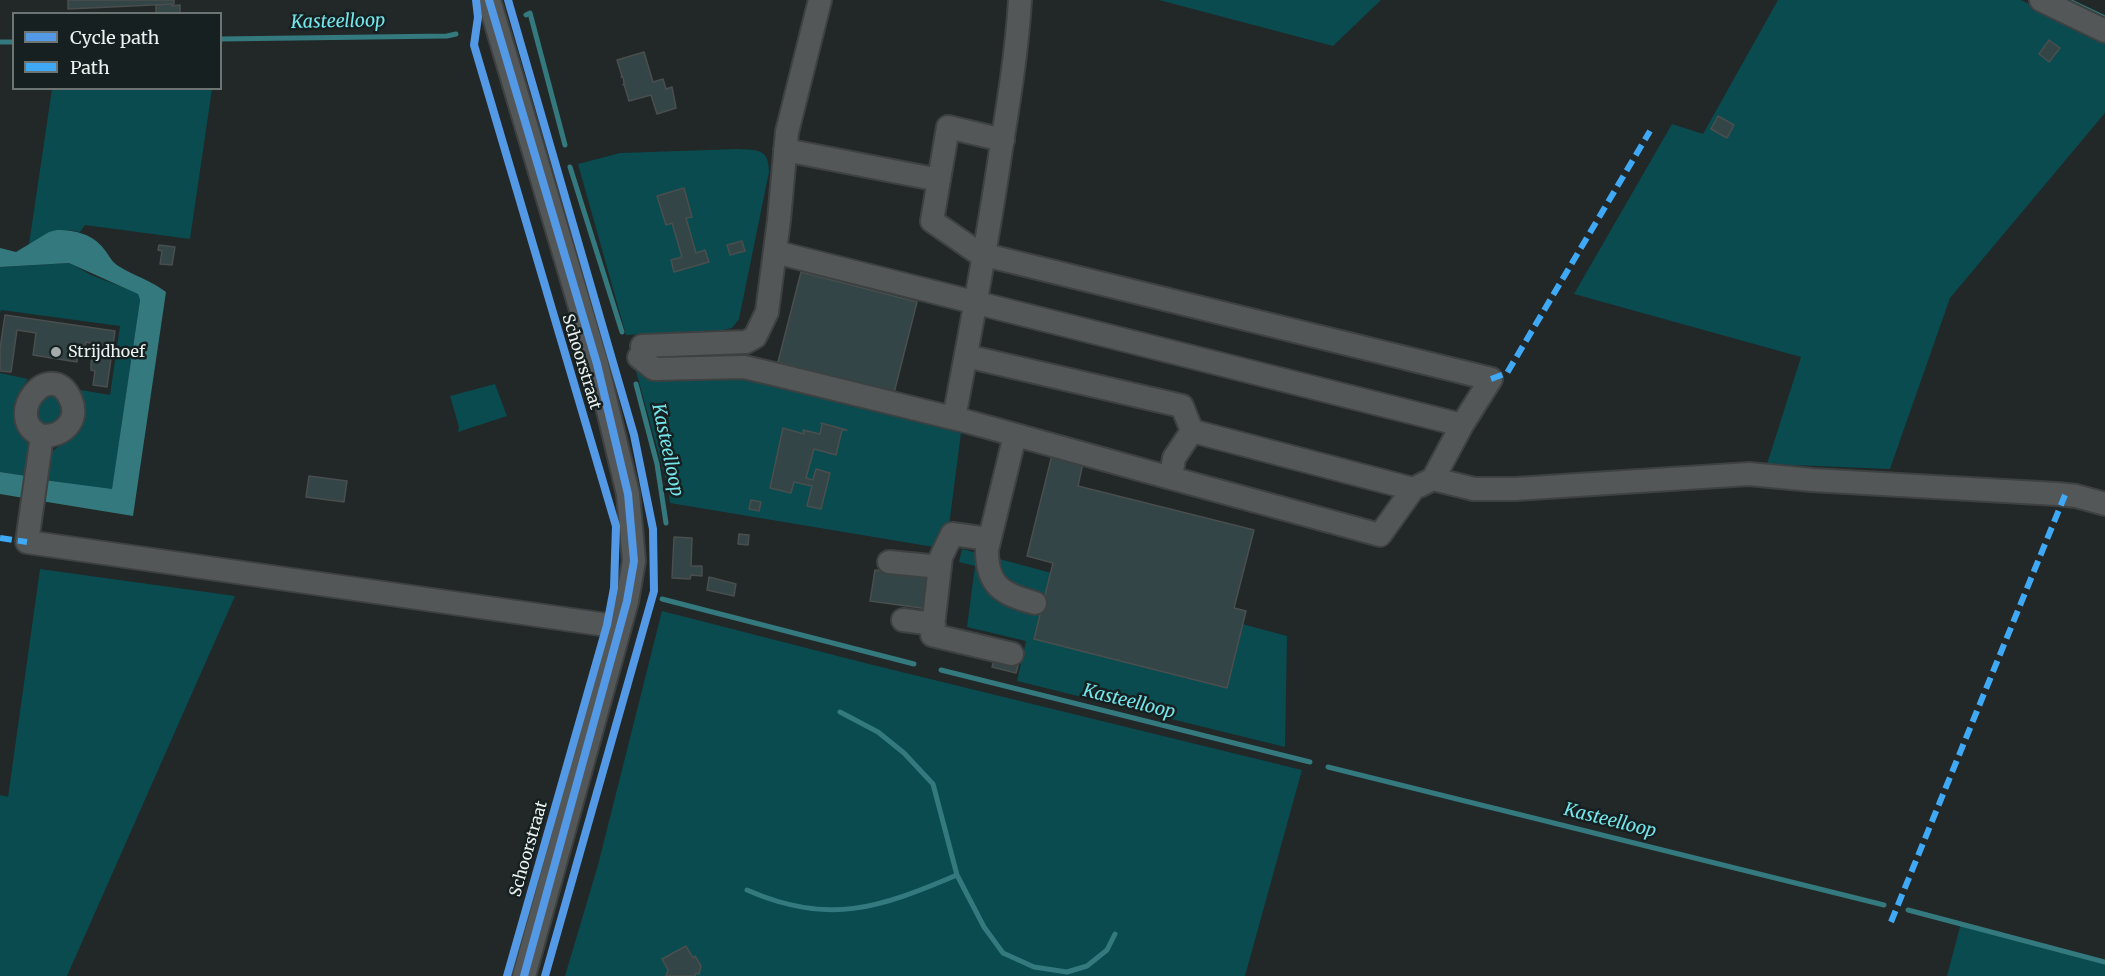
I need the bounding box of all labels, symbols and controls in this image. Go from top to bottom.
water label: Kasteelloop [291,10,385,34]
legend [12,12,222,90]
text: Cycle path [70,26,159,49]
text: Path [70,56,110,79]
street label: Schoorstraat [557,312,605,412]
place label: Strijdhoef [68,342,145,362]
marker: Strijdhoef [49,345,63,359]
water label: Kasteelloop [647,402,687,498]
water label: Kasteelloop [1081,680,1177,724]
street label: Schoorstraat [506,799,552,899]
water label: Kasteelloop [1562,799,1658,843]

